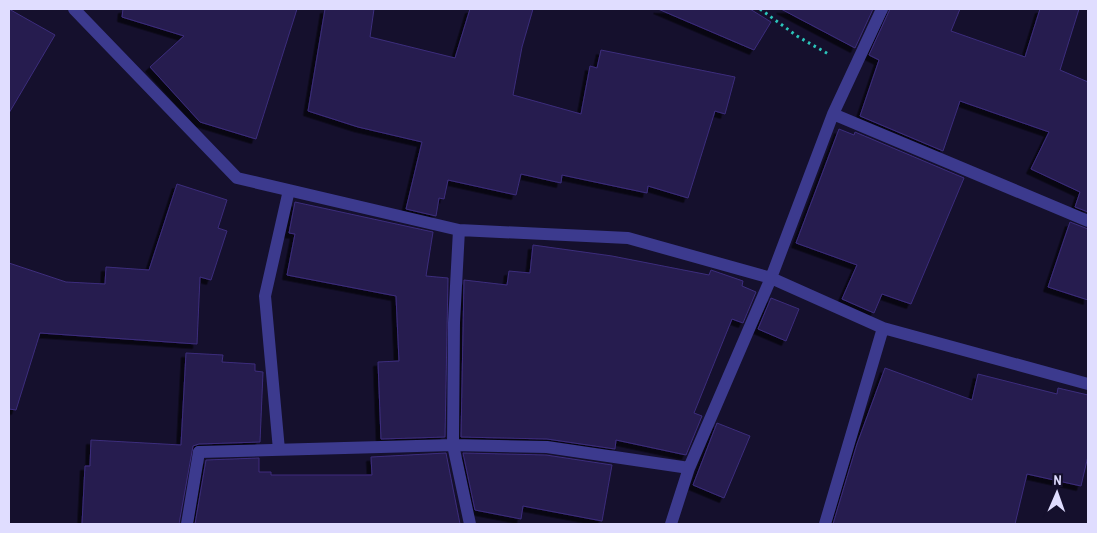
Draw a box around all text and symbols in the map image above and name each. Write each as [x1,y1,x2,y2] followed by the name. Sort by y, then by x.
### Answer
[1032,468,1082,518] north arrow
[1053,471,1062,489] text: N

